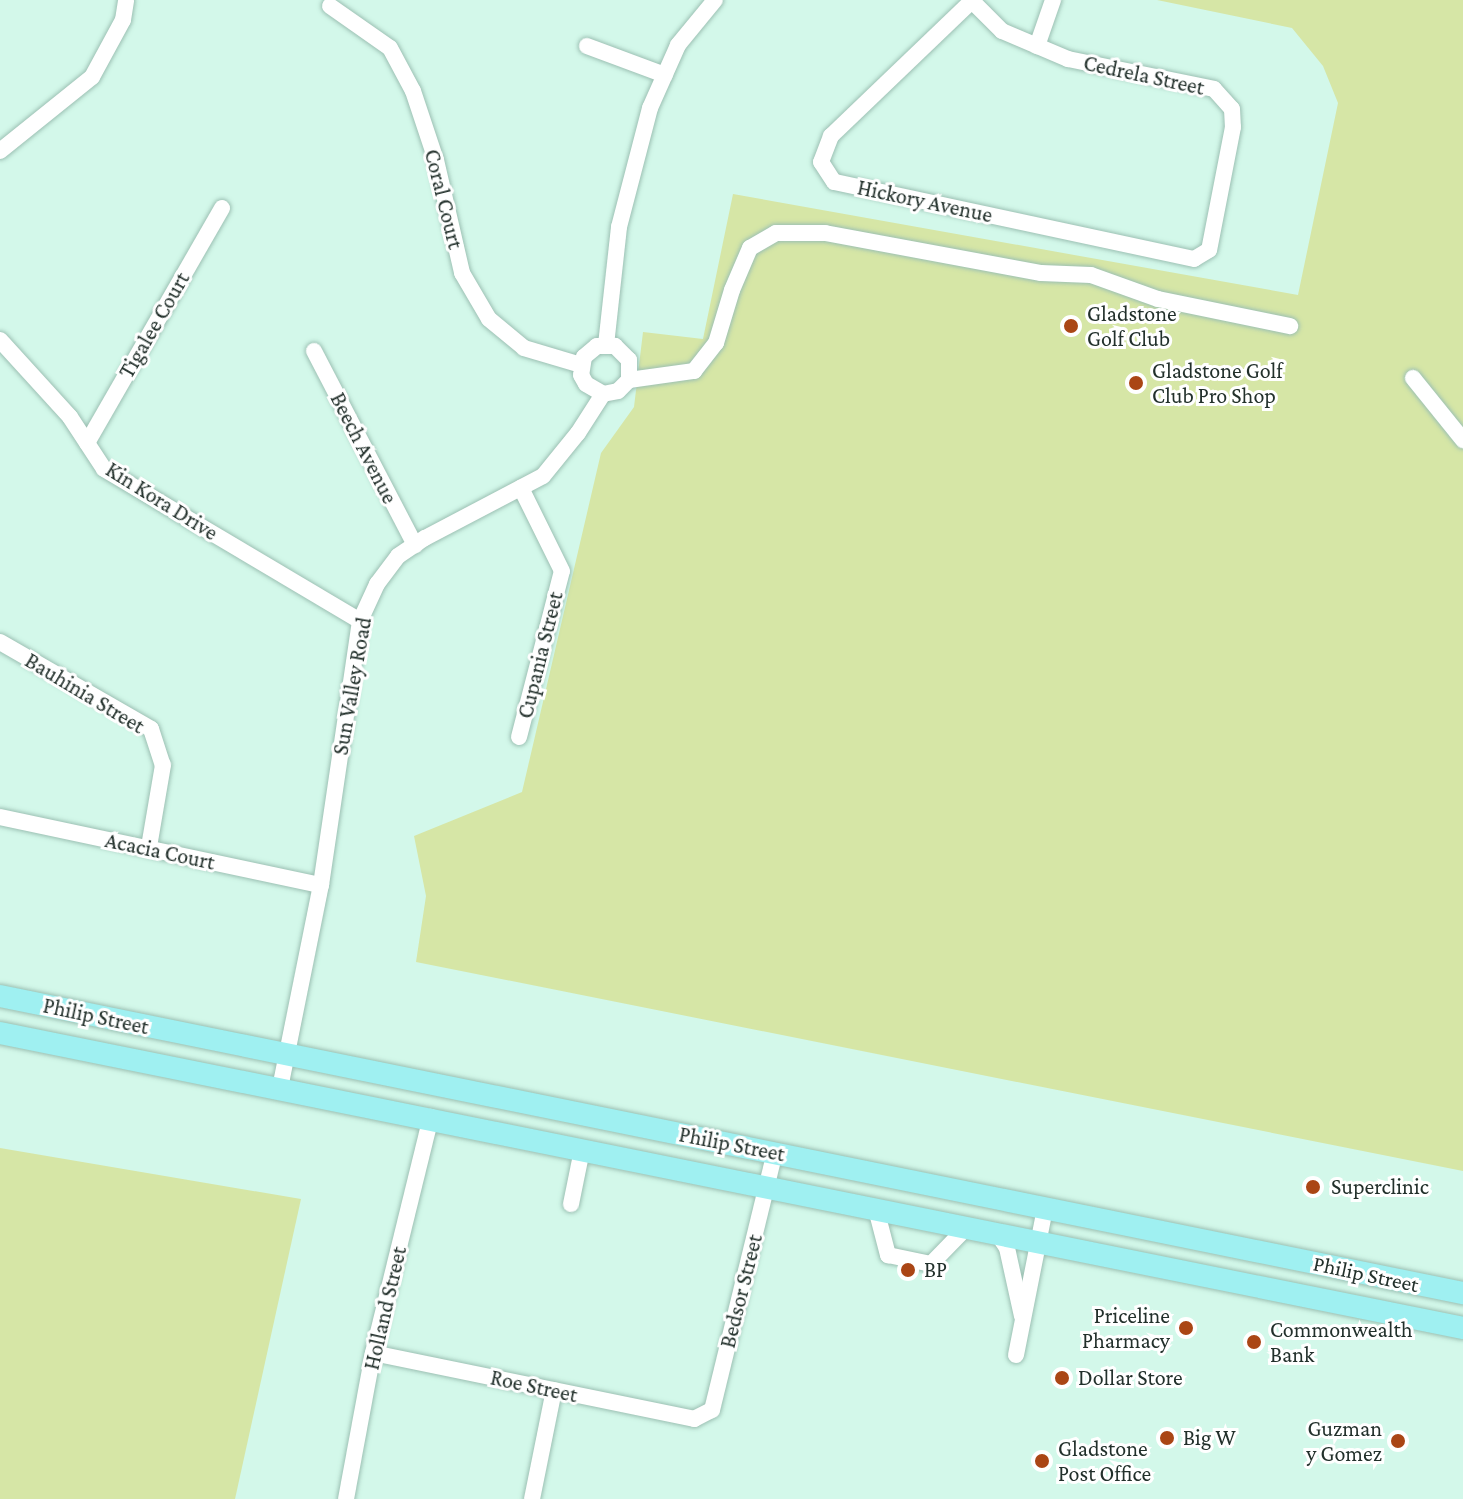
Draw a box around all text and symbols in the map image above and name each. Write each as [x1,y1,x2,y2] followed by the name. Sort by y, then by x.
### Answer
[1081,49,1207,101] street label: Cedrela Street
[419,146,469,252] street label: Coral Court
[855,174,995,228] street label: Hickory Avenue
[113,267,195,383] street label: Tigalee Court
[1087,300,1177,352] place label: Gladstone Golf Club
[1062,317,1080,335] marker: Gladstone Golf Club
[1152,357,1283,408] place label: Gladstone Golf Club Pro Shop
[1127,374,1145,392] marker: Gladstone Golf Club Pro Shop
[325,388,403,508] street label: Beech Avenue
[101,456,223,546] street label: Kin Kora Drive
[512,589,568,721] street label: Cupania Street
[327,615,377,757] street label: Sun Valley Road
[20,647,150,739] street label: Bauhinia Street
[103,826,217,876] street label: Acacia Court
[41,992,151,1040] street label: Philip Street
[677,1121,787,1167] street label: Philip Street
[1331,1174,1429,1200] place label: Superclinic
[1302,1176,1324,1198] marker: Superclinic
[714,1231,768,1351] street label: Bedsor Street
[358,1244,412,1372] street label: Holland Street
[1311,1250,1421,1298] street label: Philip Street
[924,1257,947,1283] place label: BP
[899,1261,917,1279] marker: BP
[1082,1302,1170,1354] place label: Priceline Pharmacy
[1270,1316,1413,1368] place label: Commonwealth Bank
[1177,1319,1195,1337] marker: Priceline Pharmacy
[1245,1333,1263,1351] marker: Commonwealth Bank
[488,1364,580,1408] street label: Roe Street
[1078,1365,1183,1391] place label: Dollar Store
[1053,1369,1071,1387] marker: Dollar Store
[1306,1415,1382,1466] place label: Guzman y Gomez
[1183,1425,1236,1451] place label: Big W
[1158,1429,1176,1447] marker: Big W
[1389,1432,1407,1450] marker: Guzman y Gomez
[1058,1435,1151,1486] place label: Gladstone Post Office
[1033,1452,1051,1470] marker: Gladstone Post Office

